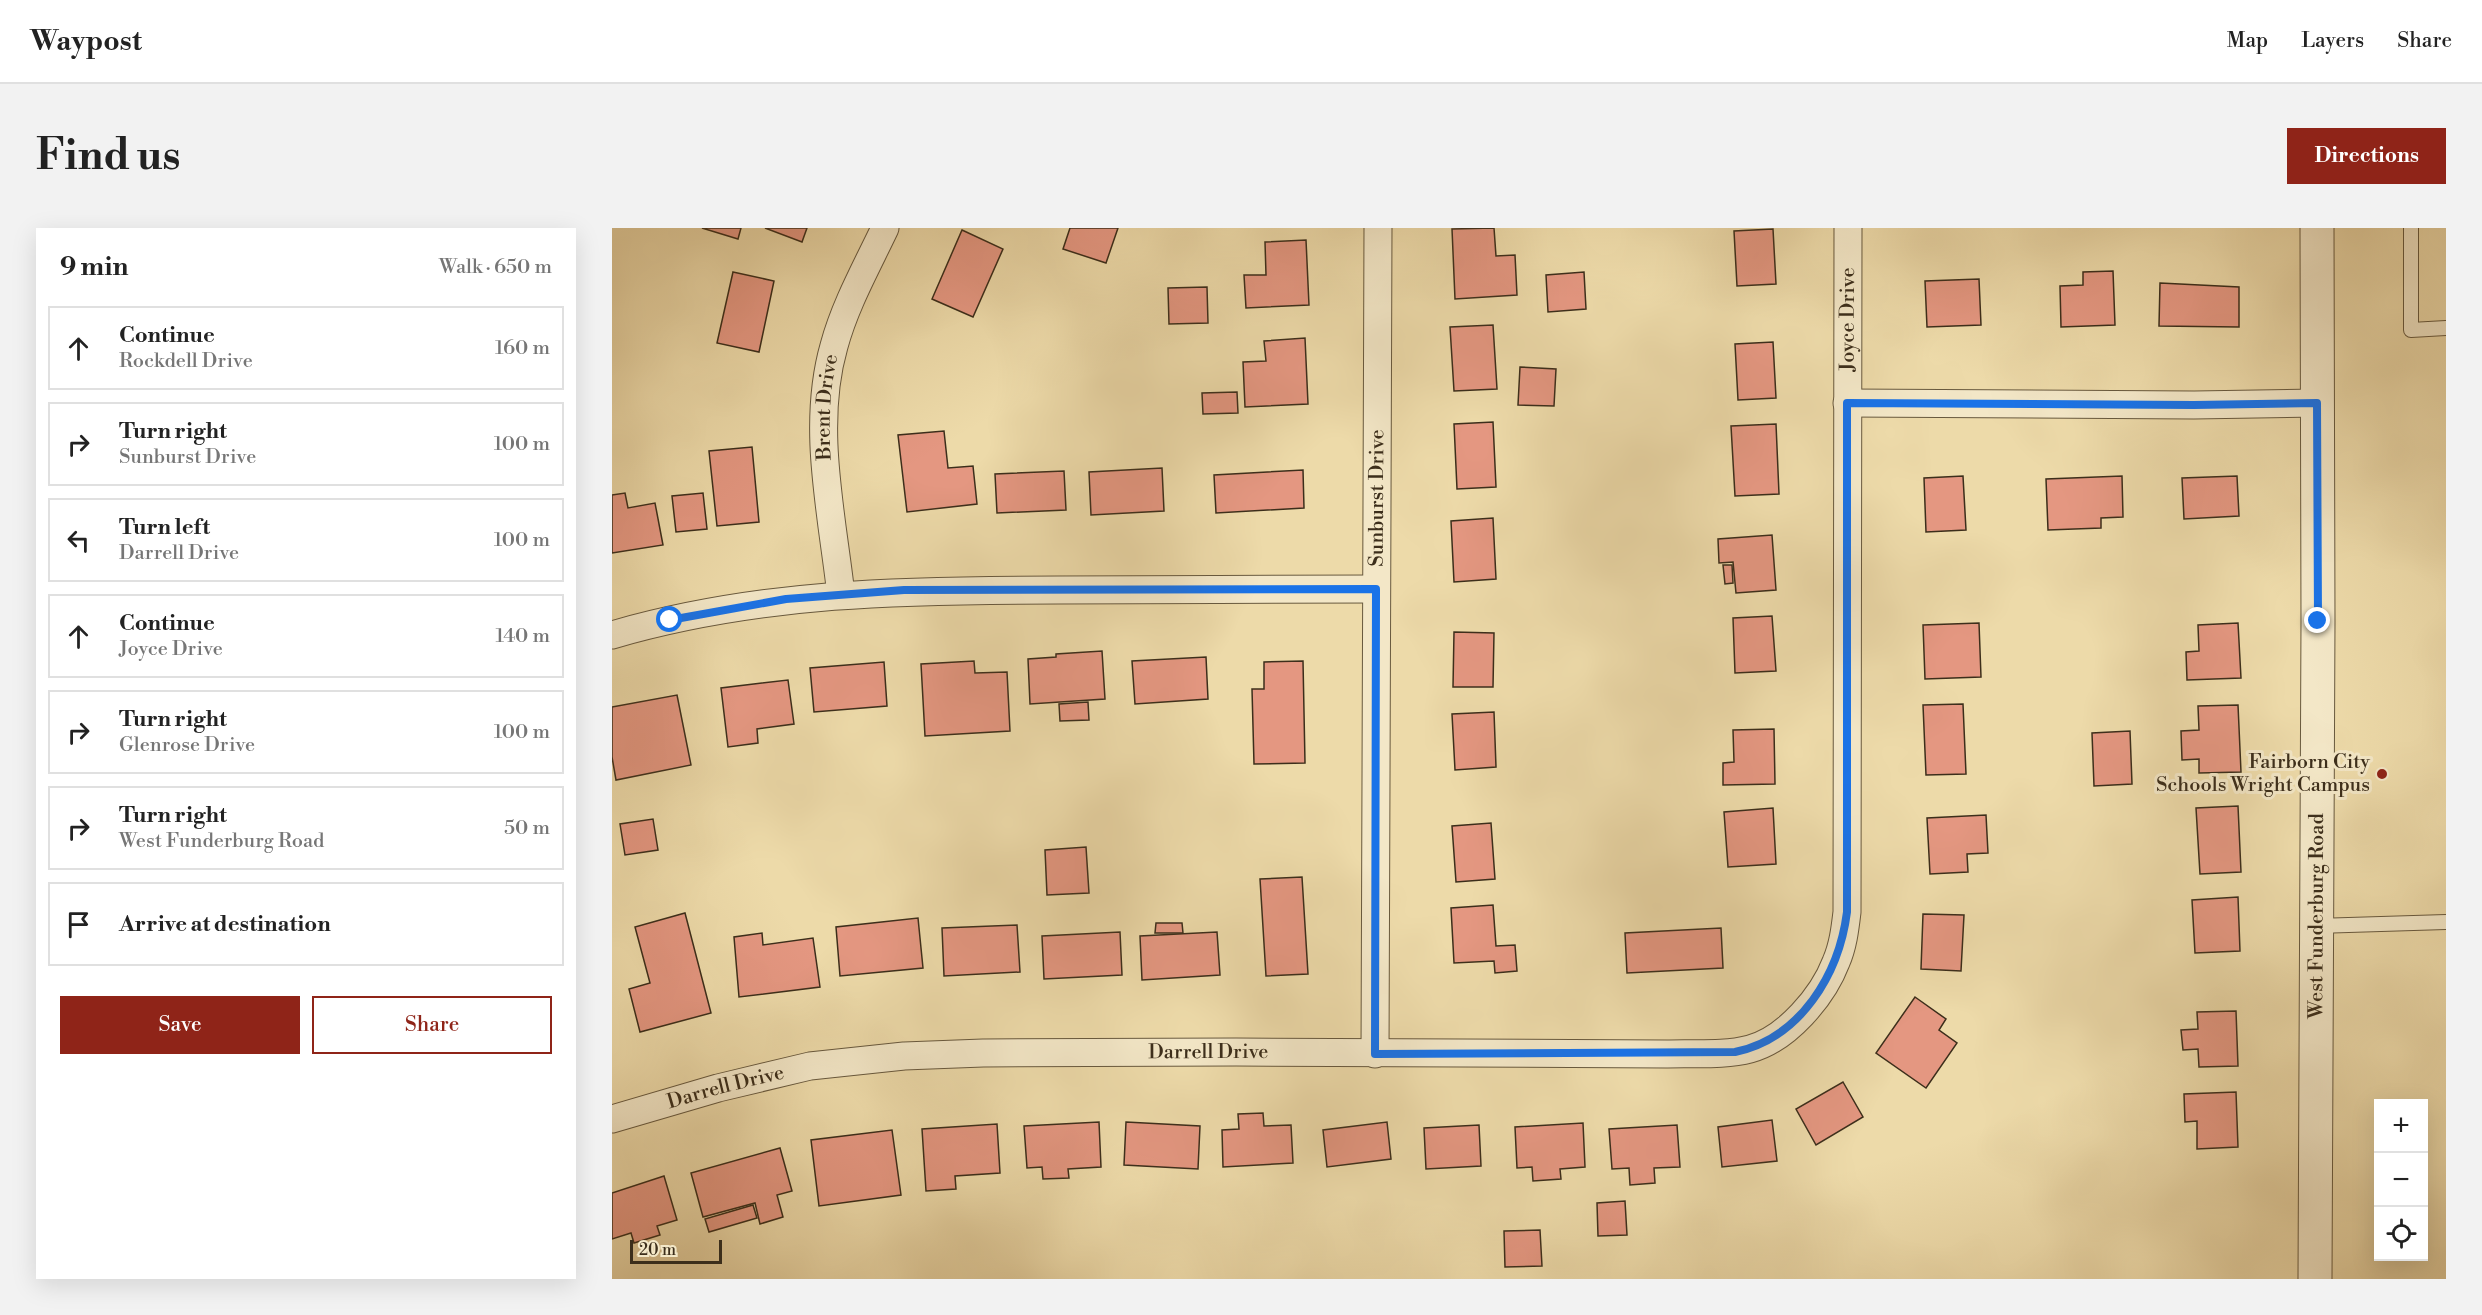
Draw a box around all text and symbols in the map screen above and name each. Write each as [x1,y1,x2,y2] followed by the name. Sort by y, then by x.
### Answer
[30,24,142,59] text: Waypost
[2227,28,2268,54] text: Map
[2301,28,2364,54] text: Layers
[2397,28,2452,54] text: Share
[2287,128,2446,184] button: Directions
[36,130,180,183] text: Find us
[60,251,128,283] text: 9 min
[439,255,552,280] text: Walk · 650 m
[1835,267,1860,372] street label: Joyce Drive
[119,322,215,349] text: Continue
[62,332,95,365] icon: ahead
[495,336,550,361] text: 160 m
[119,349,253,374] text: Rockdell Drive
[811,351,844,462] street label: Brent Drive
[119,418,227,445] text: Turn right
[62,428,95,461] icon: right
[1364,429,1390,567] street label: Sunburst Drive
[494,432,550,457] text: 100 m
[119,445,256,470] text: Sunburst Drive
[119,514,210,541] text: Turn left
[62,524,95,557] icon: left
[494,528,550,553] text: 100 m
[119,541,239,566] text: Darrell Drive
[656,606,682,632] route start
[2304,607,2330,633] route end
[119,610,215,637] text: Continue
[62,620,95,653] icon: ahead
[495,624,550,649] text: 140 m
[119,637,223,662] text: Joyce Drive
[119,706,227,733] text: Turn right
[62,716,95,749] icon: right
[494,720,550,745] text: 100 m
[119,733,255,758] text: Glenrose Drive
[2156,750,2370,798] place label: Fairborn City Schools Wright Campus
[2375,767,2389,781] marker: Fairborn City Schools Wright Campus
[119,802,227,829] text: Turn right
[62,812,95,845] icon: right
[2304,813,2330,1020] street label: West Funderburg Road
[504,816,550,841] text: 50 m
[119,829,324,854] text: West Funderburg Road
[62,908,95,941] icon: arrive
[119,911,331,938] text: Arrive at destination
[60,996,300,1054] button: Save
[312,996,552,1054] button: Share
[1148,1039,1269,1065] street label: Darrell Drive
[664,1060,787,1115] street label: Darrell Drive
[2374,1099,2428,1261] map controls
[2374,1099,2428,1153] button: +
[2374,1153,2428,1207] button: −
[2374,1207,2428,1261] button: locate
[630,1237,722,1264] scale bar
[639,1240,676,1260] text: 20 m

